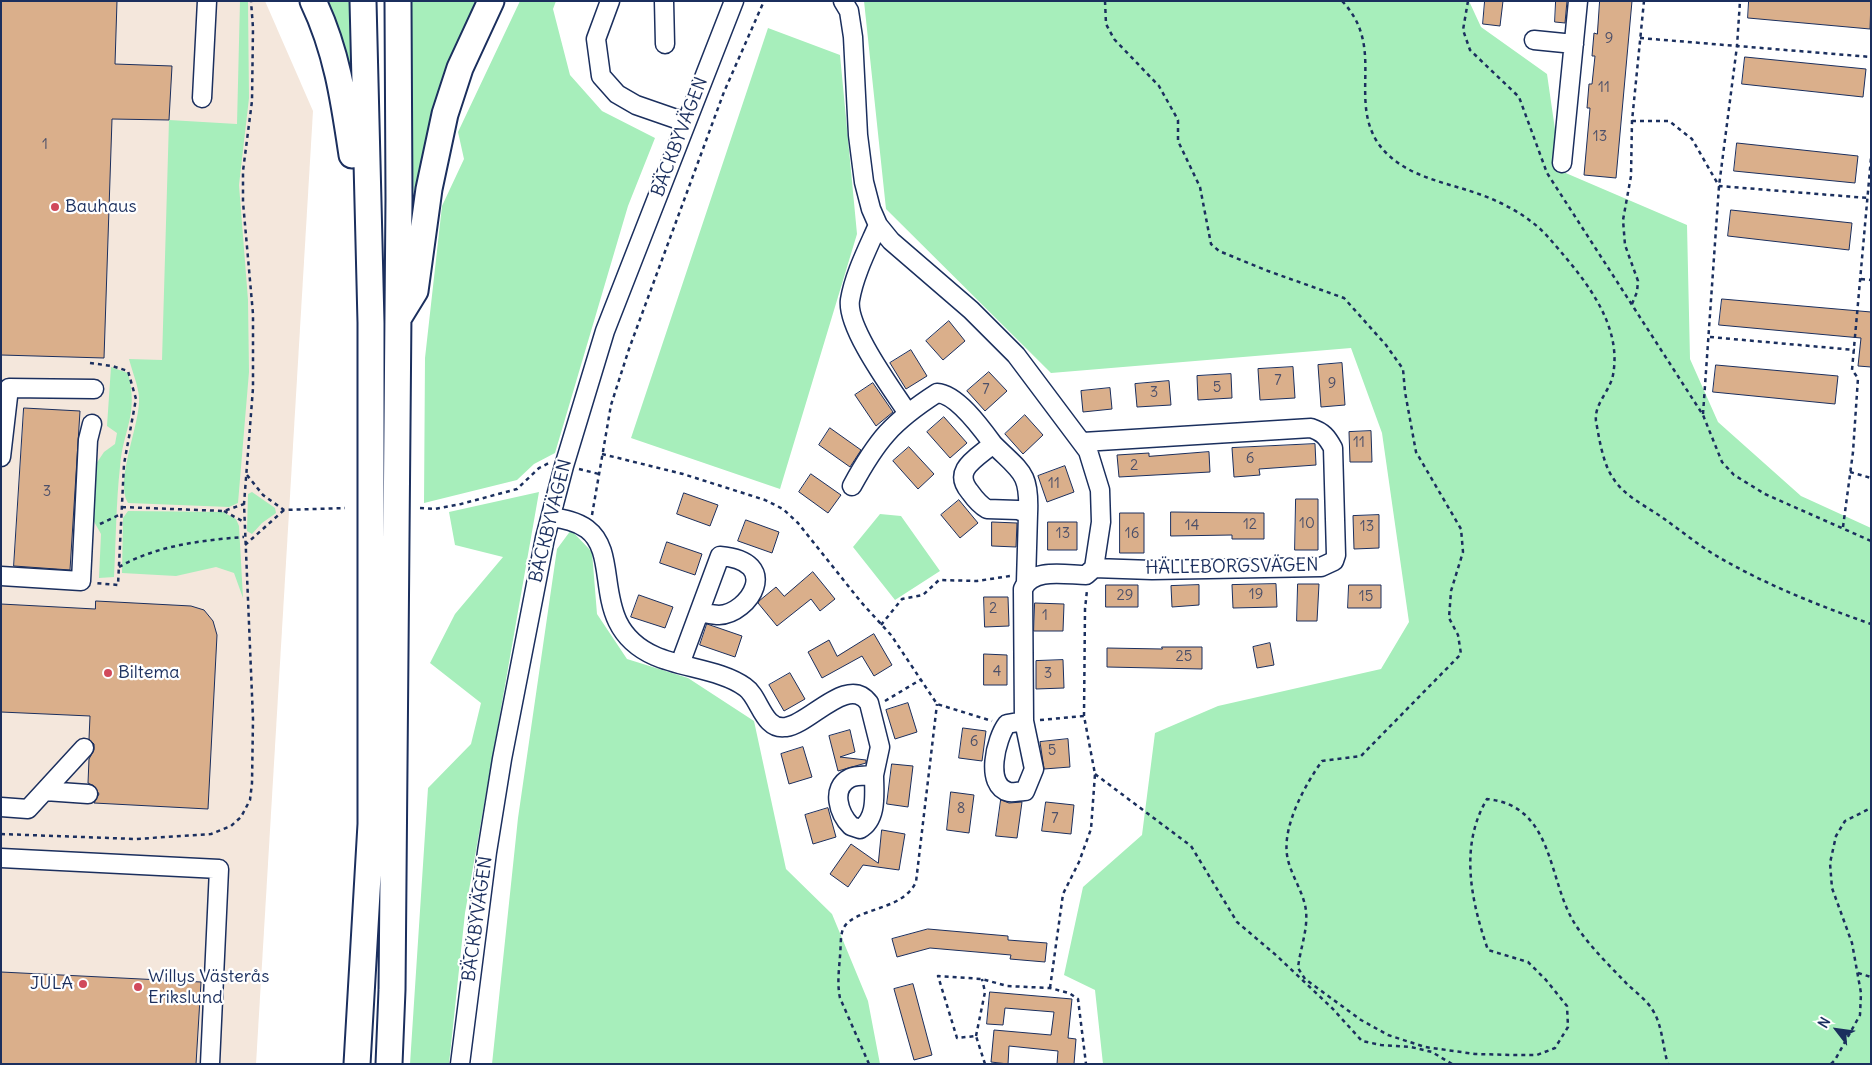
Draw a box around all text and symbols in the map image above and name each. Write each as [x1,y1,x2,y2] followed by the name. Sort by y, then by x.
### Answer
[1605,30,1613,48] house number: 9
[647,74,713,200] street label: BÄCKBYVÄGEN
[1598,79,1610,97] house number: 11
[1593,128,1607,146] house number: 13
[42,136,48,154] house number: 1
[65,196,137,218] place label: Bauhaus
[49,201,61,213] marker: Bauhaus
[1274,372,1282,390] house number: 7
[1328,375,1336,393] house number: 9
[1213,379,1221,397] house number: 5
[982,381,990,399] house number: 7
[1150,384,1158,402] house number: 3
[1353,434,1365,452] house number: 11
[1246,450,1254,468] house number: 6
[525,457,577,585] street label: BÄCKBYVÄGEN
[1130,457,1138,475] house number: 2
[1048,475,1060,493] house number: 11
[43,483,51,501] house number: 3
[1299,515,1315,533] house number: 10
[1243,516,1257,534] house number: 12
[1185,517,1199,535] house number: 14
[1360,518,1374,536] house number: 13
[1056,525,1070,543] house number: 13
[1125,525,1139,543] house number: 16
[1145,555,1319,579] street label: HÄLLEBORGSVÄGEN
[1249,586,1263,604] house number: 19
[1117,587,1133,605] house number: 29
[1359,588,1373,606] house number: 15
[989,600,997,618] house number: 2
[1042,607,1048,625] house number: 1
[1176,648,1192,666] house number: 25
[118,662,179,684] place label: Biltema
[993,663,1001,681] house number: 4
[1044,665,1052,683] house number: 3
[102,667,114,679] marker: Biltema
[970,733,978,751] house number: 6
[1048,742,1056,760] house number: 5
[957,800,965,818] house number: 8
[1051,810,1059,828] house number: 7
[459,855,497,983] street label: BÄCKBYVÄGEN
[148,966,269,1009] place label: Willys Västerås Erikslund
[30,973,73,995] place label: JULA
[77,978,89,990] marker: JULA
[132,981,144,993] marker: Willys Västerås Erikslund
[1812,1005,1862,1055] north arrow
[1814,1014,1834,1031] text: N

